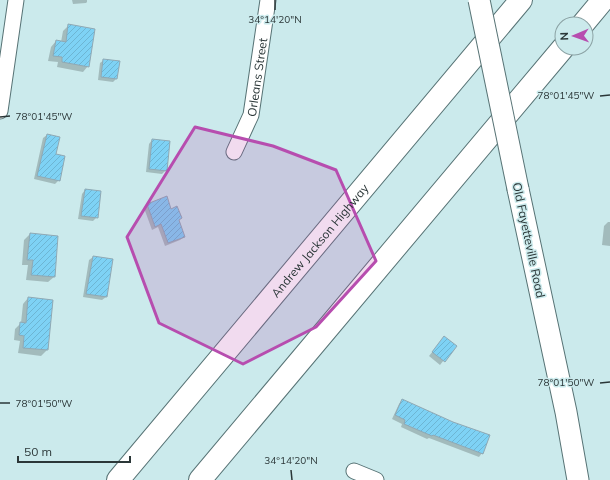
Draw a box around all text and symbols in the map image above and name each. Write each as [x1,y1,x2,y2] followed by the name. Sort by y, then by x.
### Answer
[248,13,302,26] text: 34°14'20"N
[554,16,594,56] north arrow
[557,32,571,41] text: N
[243,37,270,118] street label: Orleans Street
[538,89,594,102] text: 78°01'45"W
[16,110,72,123] text: 78°01'45"W
[267,180,372,300] street label: Andrew Jackson Highway
[509,181,549,299] street label: Old Fayetteville Road
[538,376,594,389] text: 78°01'50"W
[16,397,72,410] text: 78°01'50"W
[18,438,130,464] scale bar
[24,444,52,459] text: 50 m
[264,454,318,467] text: 34°14'20"N

